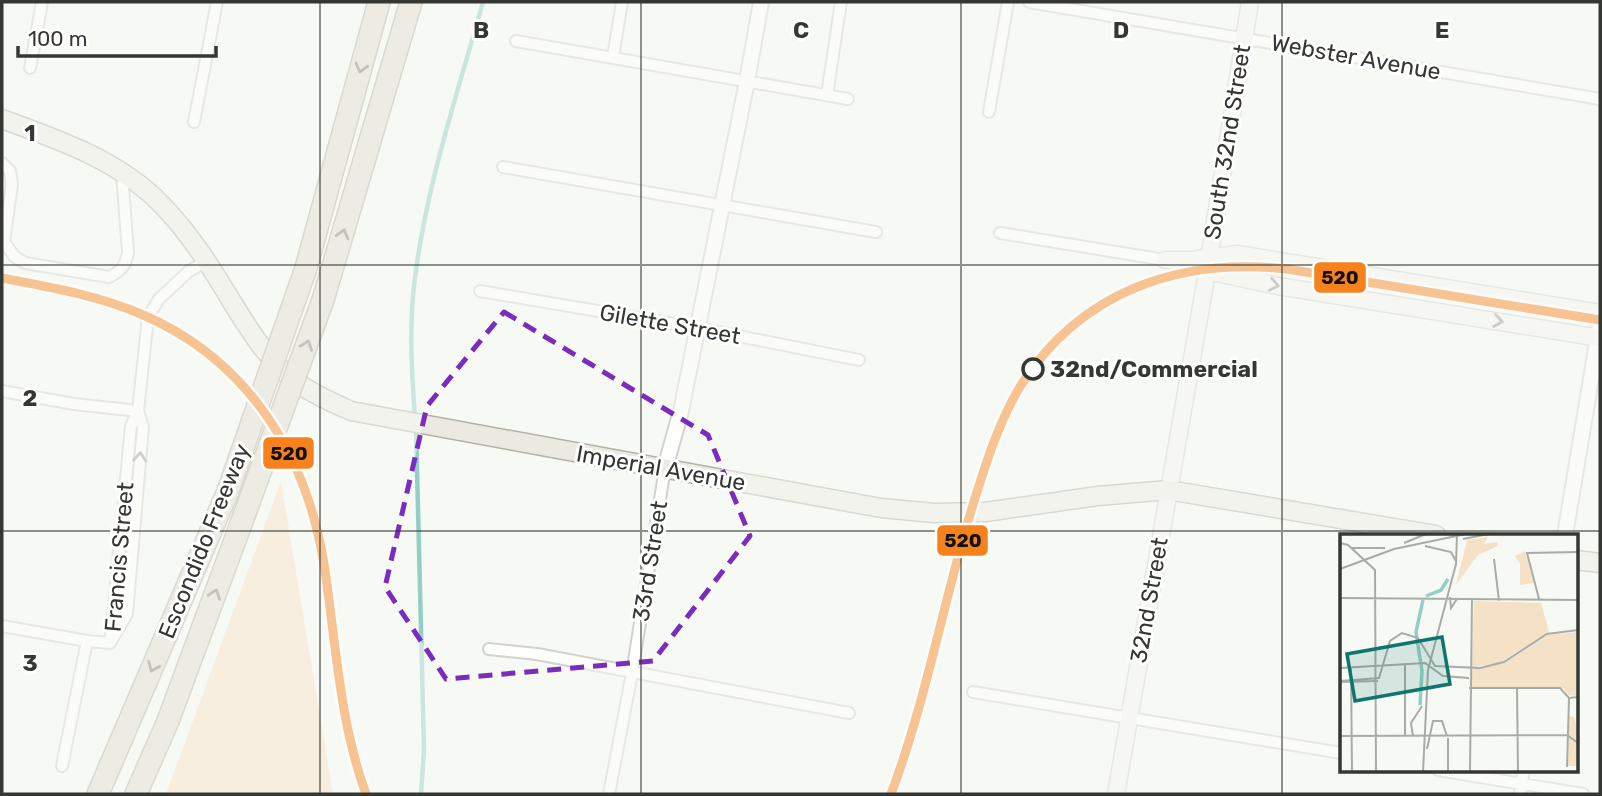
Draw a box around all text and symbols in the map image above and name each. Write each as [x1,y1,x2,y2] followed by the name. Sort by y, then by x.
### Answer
[18,14,215,58] scale bar
[473,16,489,44] text: B
[793,16,809,44] text: C
[1113,16,1129,44] text: D
[1435,16,1449,44] text: E
[28,26,87,51] text: 100 m
[1269,28,1443,86] street label: Webster Avenue
[1198,42,1256,242] street label: South 32nd Street
[355,61,369,73] one-way arrow
[24,119,36,147] text: 1
[334,228,349,240] one-way arrow
[1313,261,1367,294] line badge: 520
[1321,266,1359,289] text: 520
[1268,276,1280,291] one-way arrow
[597,298,743,350] street label: Gilette Street
[1492,313,1504,328] one-way arrow
[298,340,312,352] one-way arrow
[1050,355,1258,383] place label: 32nd/Commercial
[1022,358,1044,380] marker: 32nd/Commercial
[23,384,37,412] text: 2
[262,436,315,470] line badge: 520
[152,439,256,642] street label: Escondido Freeway
[574,439,748,497] street label: Imperial Avenue
[270,442,308,465] text: 520
[132,452,147,463] one-way arrow
[98,481,140,633] street label: Francis Street
[627,499,673,623] street label: 33rd Street
[936,524,989,557] line badge: 520
[944,529,982,552] text: 520
[1340,534,1578,772] inset map
[1124,535,1174,665] street label: 32nd Street
[207,589,221,601] one-way arrow
[22,649,38,677] text: 3
[147,660,161,672] one-way arrow

